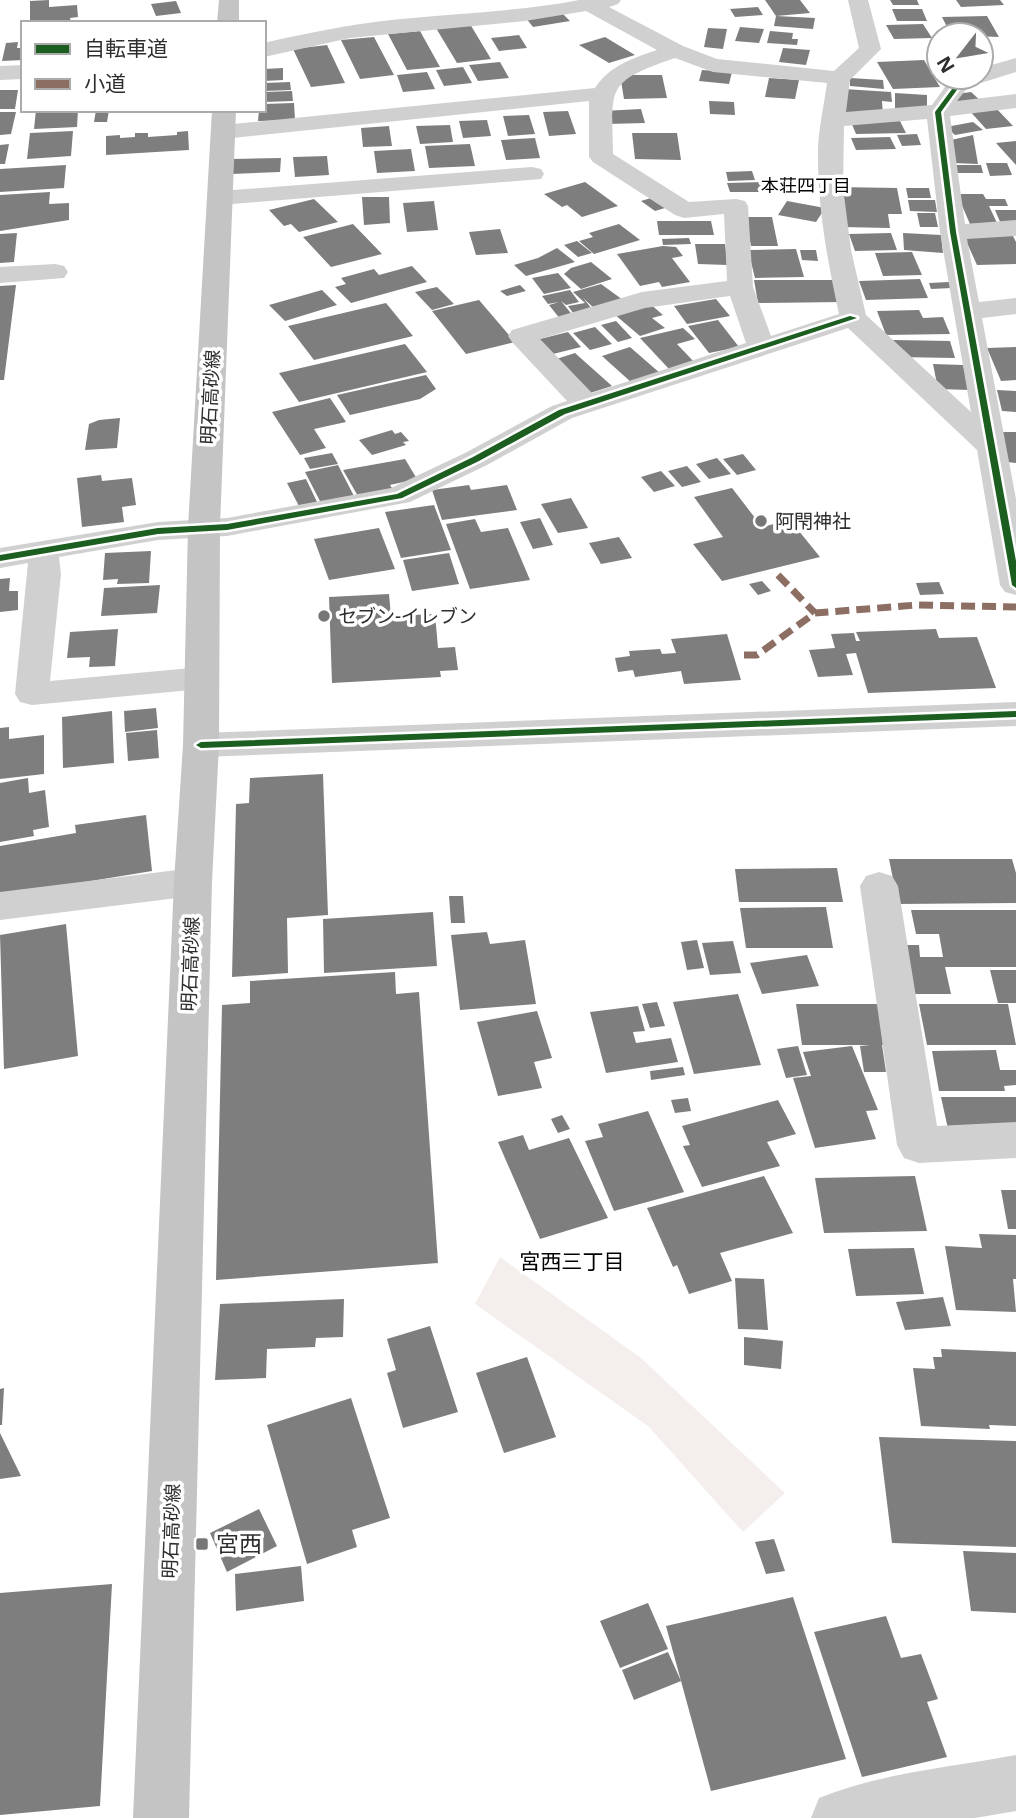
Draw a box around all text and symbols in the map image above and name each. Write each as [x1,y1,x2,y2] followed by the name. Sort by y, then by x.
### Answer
[21,21,266,112] legend
[925,21,995,91] north arrow
[84,34,168,62] text: 自転車道
[930,51,961,78] text: N
[84,69,126,97] text: 小道
[761,173,851,197] district label: 本荘四丁目
[195,349,225,445] street label: 明石高砂線
[775,508,851,534] place label: 阿閇神社
[753,513,769,529] marker: 阿閇神社
[338,603,477,629] place label: セブン-イレブン
[316,608,332,624] marker: セブン-イレブン
[175,916,205,1012] street label: 明石高砂線
[520,1247,625,1275] district label: 宮西三丁目
[156,1483,186,1579] street label: 明石高砂線
[216,1527,262,1559] place label: 宮西
[194,1536,210,1552] marker: 宮西

